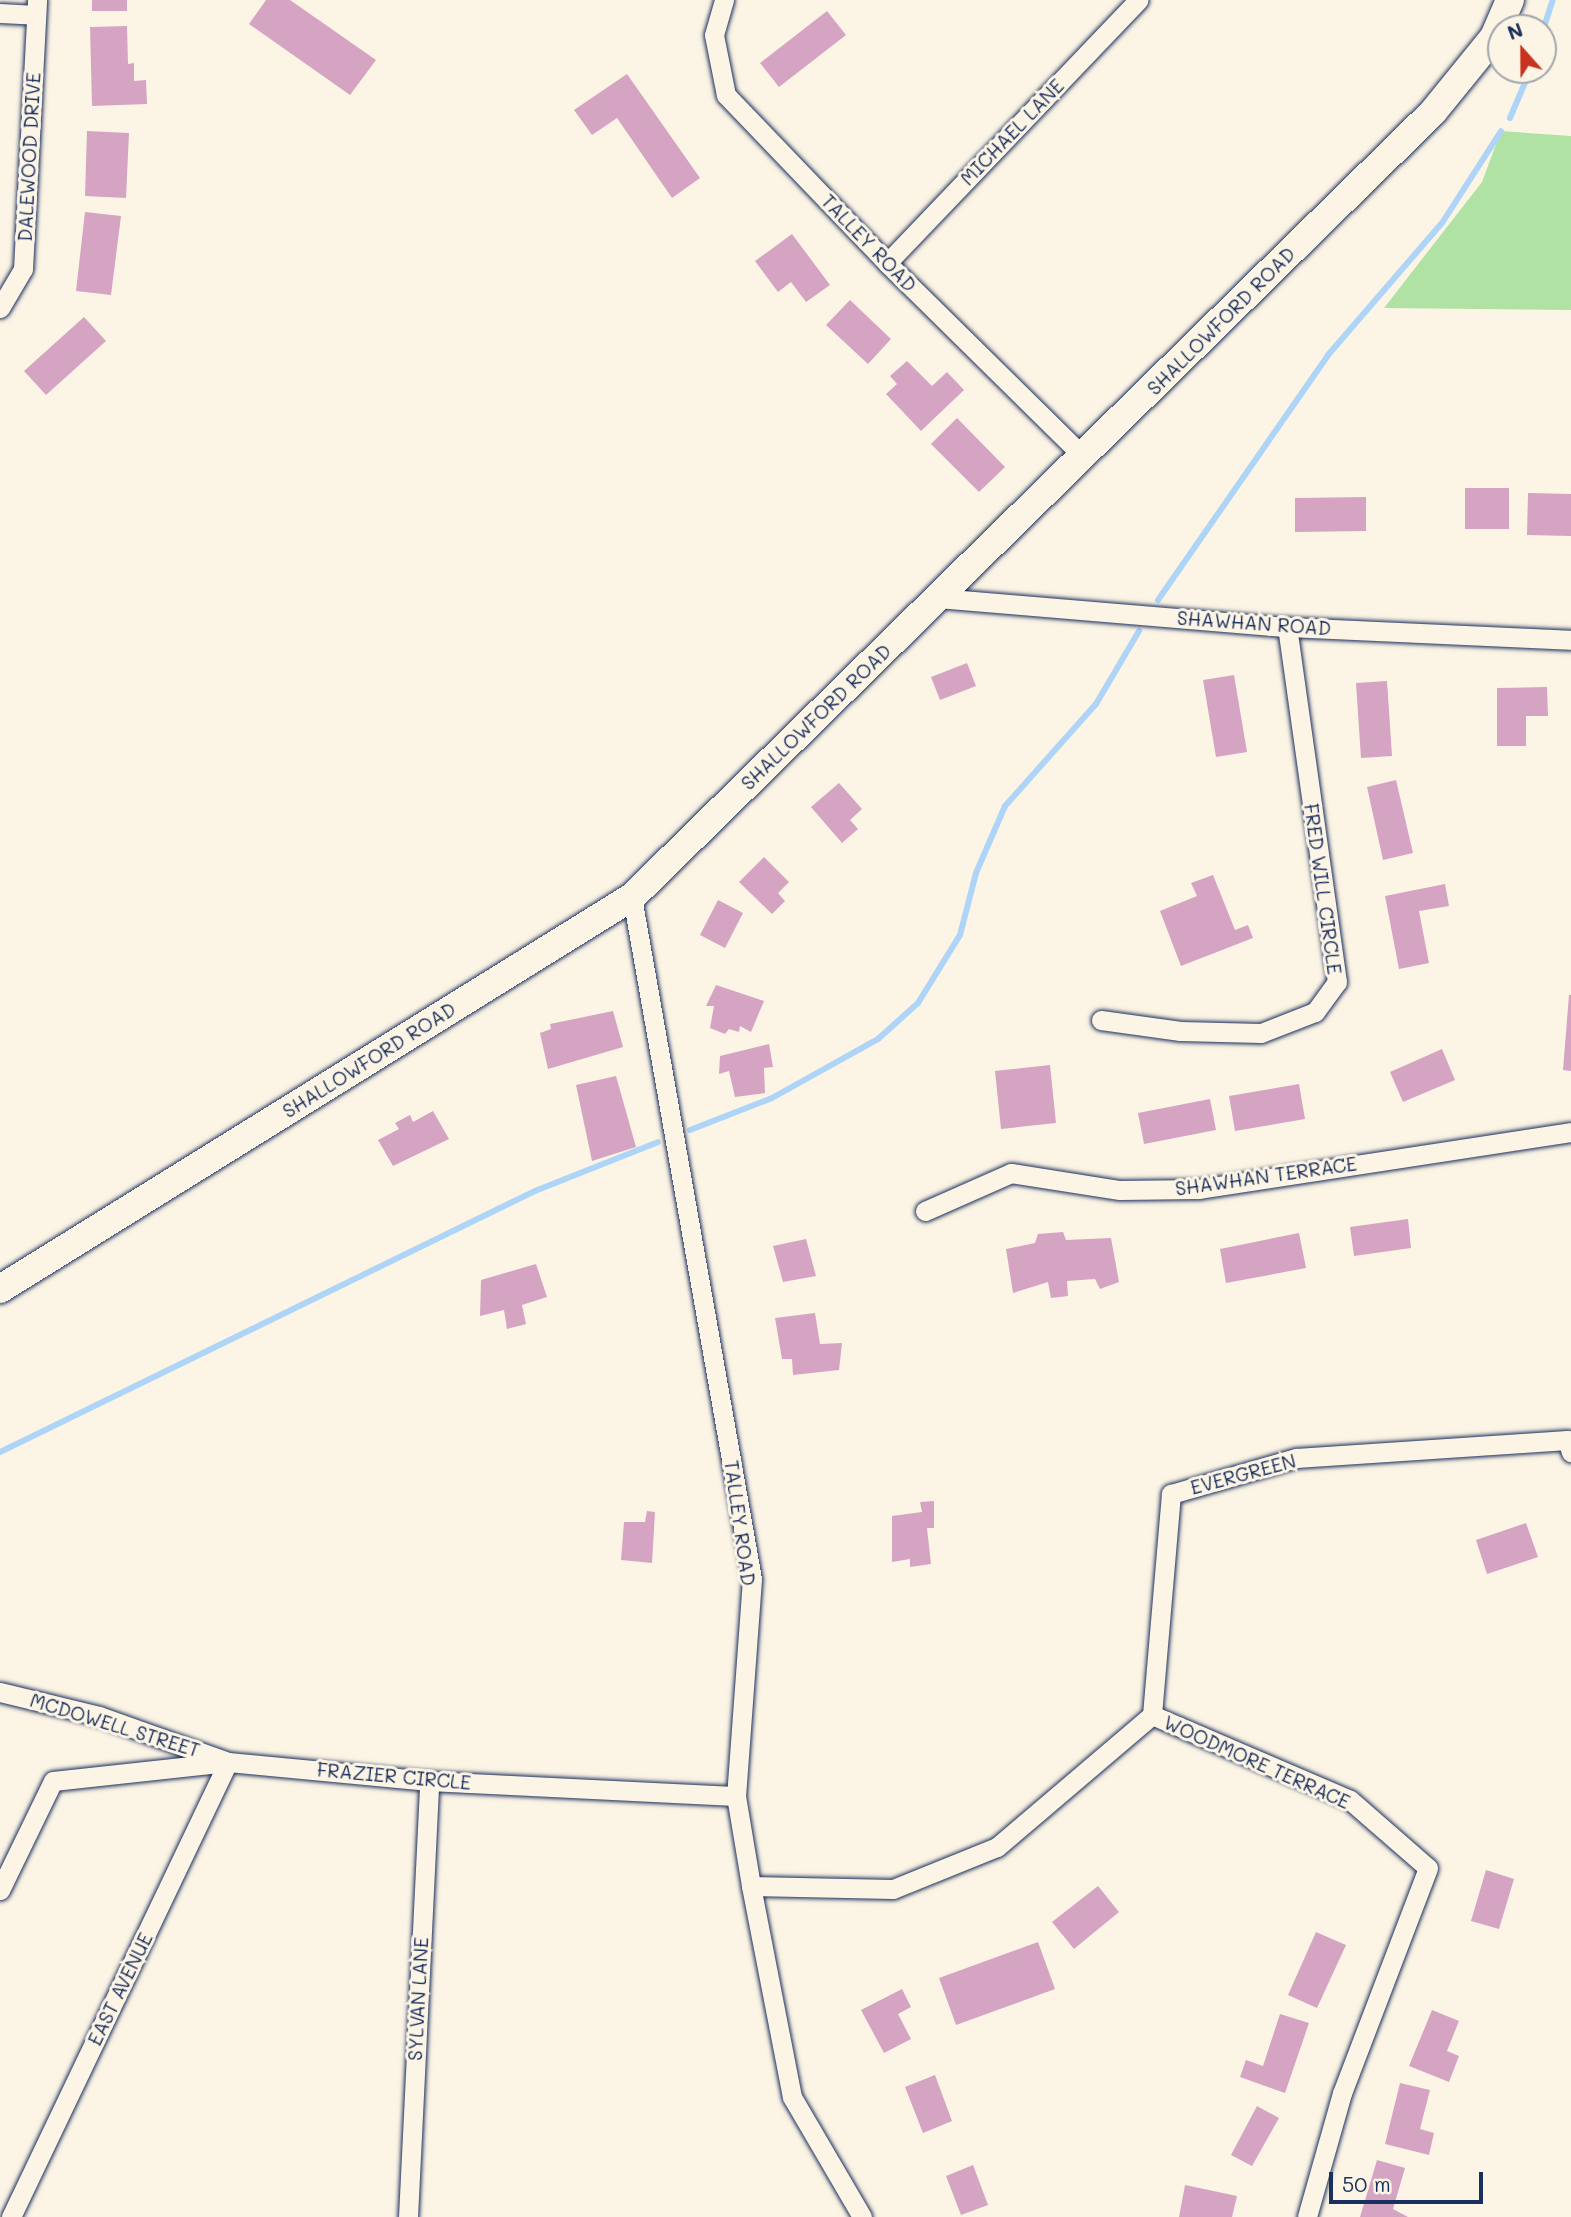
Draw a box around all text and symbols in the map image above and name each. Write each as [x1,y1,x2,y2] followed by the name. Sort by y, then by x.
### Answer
[1487,14,1557,84] north arrow
[1504,17,1526,45] text: N
[13,72,45,242] street label: DALEWOOD DRIVE
[956,74,1068,190] street label: MICHAEL LANE
[817,190,921,296] street label: TALLEY ROAD
[1142,242,1300,400] street label: SHALLOWFORD ROAD
[1176,606,1332,640] street label: SHAWHAN ROAD
[736,640,896,794] street label: SHALLOWFORD ROAD
[1300,802,1346,976] street label: FRED WILL CIRCLE
[278,997,460,1123] street label: SHALLOWFORD ROAD
[1174,1152,1358,1200] street label: SHAWHAN TERRACE
[1188,1449,1298,1499] street label: EVERGREEN
[720,1459,760,1587] street label: TALLEY ROAD
[27,1688,203,1762] street label: MCDOWELL STREET
[1160,1711,1354,1813] street label: WOODMORE TERRACE
[316,1758,472,1794] street label: FRAZIER CIRCLE
[83,1929,157,2049] street label: EAST AVENUE
[403,1937,433,2061] street label: SYLVAN LANE
[1333,2158,1487,2202] scale bar
[1342,2170,1391,2197] text: 50 m

